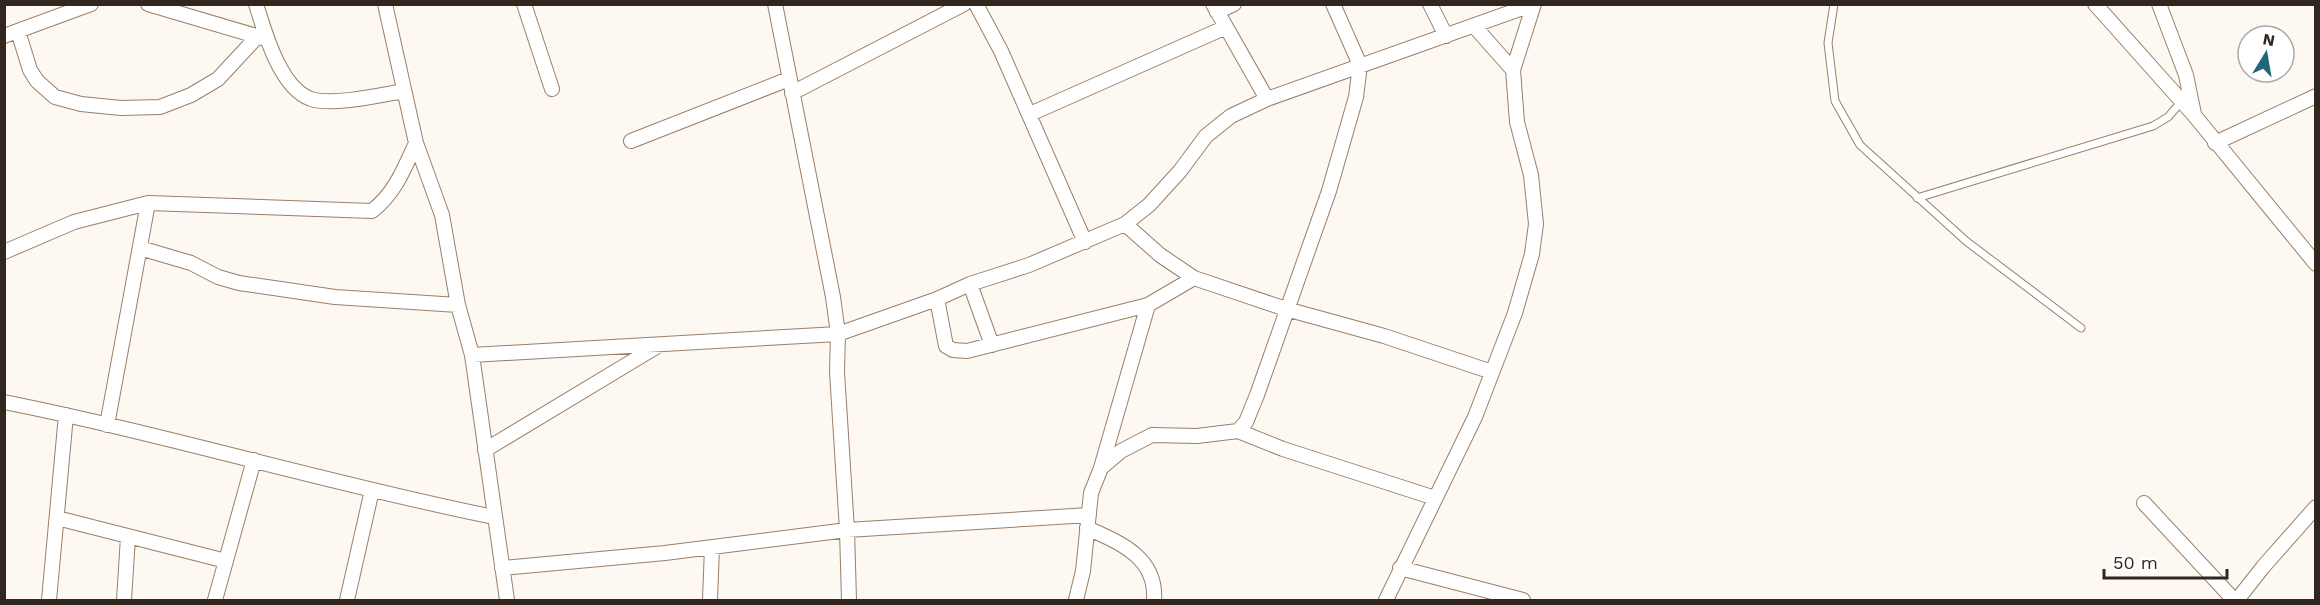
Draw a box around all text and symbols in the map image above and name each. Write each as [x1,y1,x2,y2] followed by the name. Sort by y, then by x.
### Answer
[2236,24,2296,84] north arrow
[2261,29,2276,50] text: N
[2104,542,2227,580] scale bar
[2113,552,2158,573] text: 50 m

